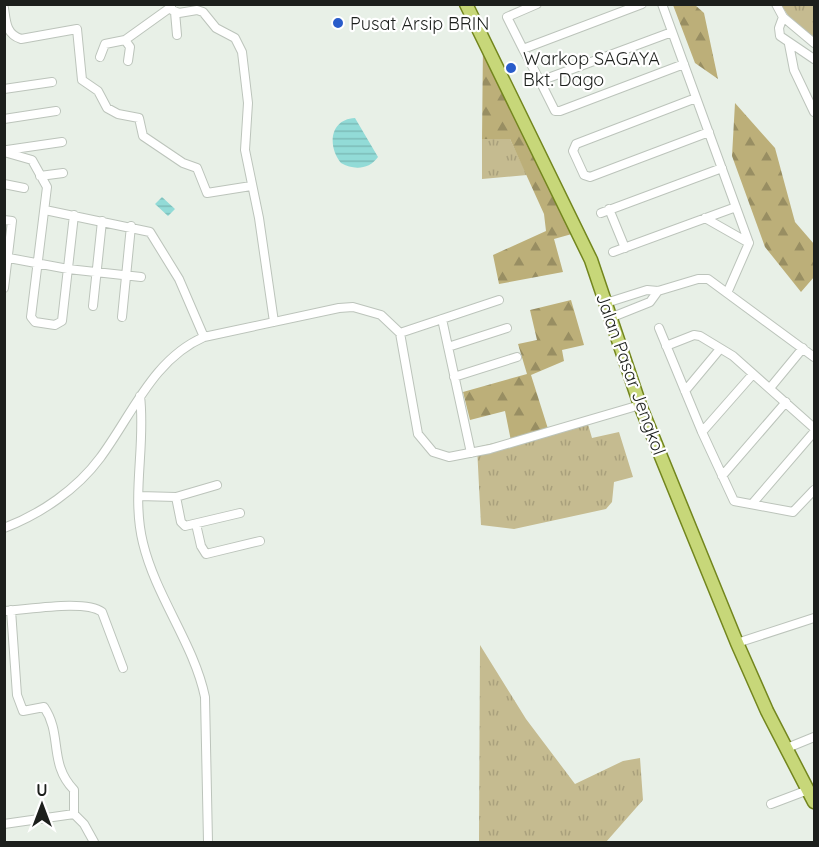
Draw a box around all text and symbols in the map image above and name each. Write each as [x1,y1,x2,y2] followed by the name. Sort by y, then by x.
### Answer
[350,12,489,35] place label: Pusat Arsip BRIN
[331,16,345,30] marker: Pusat Arsip BRIN
[523,47,660,91] place label: Warkop SAGAYA Bkt. Dago
[504,61,518,75] marker: Warkop SAGAYA Bkt. Dago
[591,290,671,458] street label: Jalan Pasar Jengkol
[12,775,72,835] north arrow
[36,780,48,800] text: U

